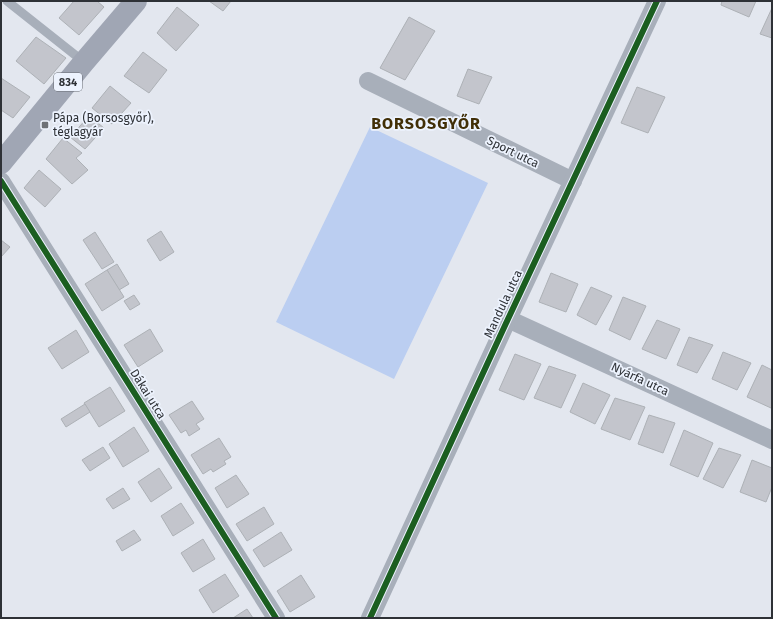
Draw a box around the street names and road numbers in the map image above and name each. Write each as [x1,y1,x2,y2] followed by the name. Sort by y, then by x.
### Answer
[54,73,82,91] road number: 834
[485,133,541,171] street label: Sport utca
[481,268,525,340] street label: Mandula utca
[609,360,671,398] street label: Nyárfa utca
[127,366,169,422] street label: Dákai utca

